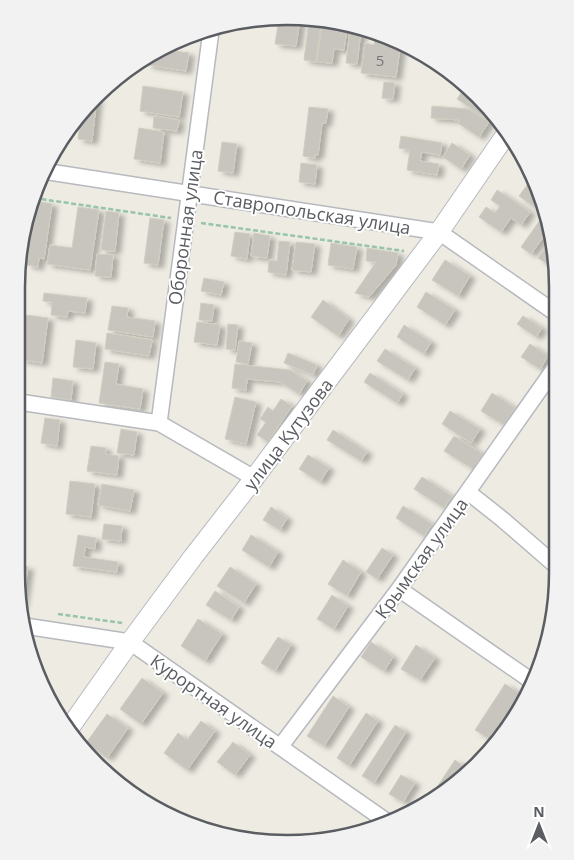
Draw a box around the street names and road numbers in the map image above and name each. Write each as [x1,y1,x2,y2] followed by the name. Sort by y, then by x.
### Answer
[162,148,208,306] street label: Оборонная улица
[212,185,412,239] street label: Ставропольская улица
[238,373,338,495] street label: улица Кутузова
[369,493,473,623] street label: Крымская улица
[146,648,282,754] street label: Курортная улица

